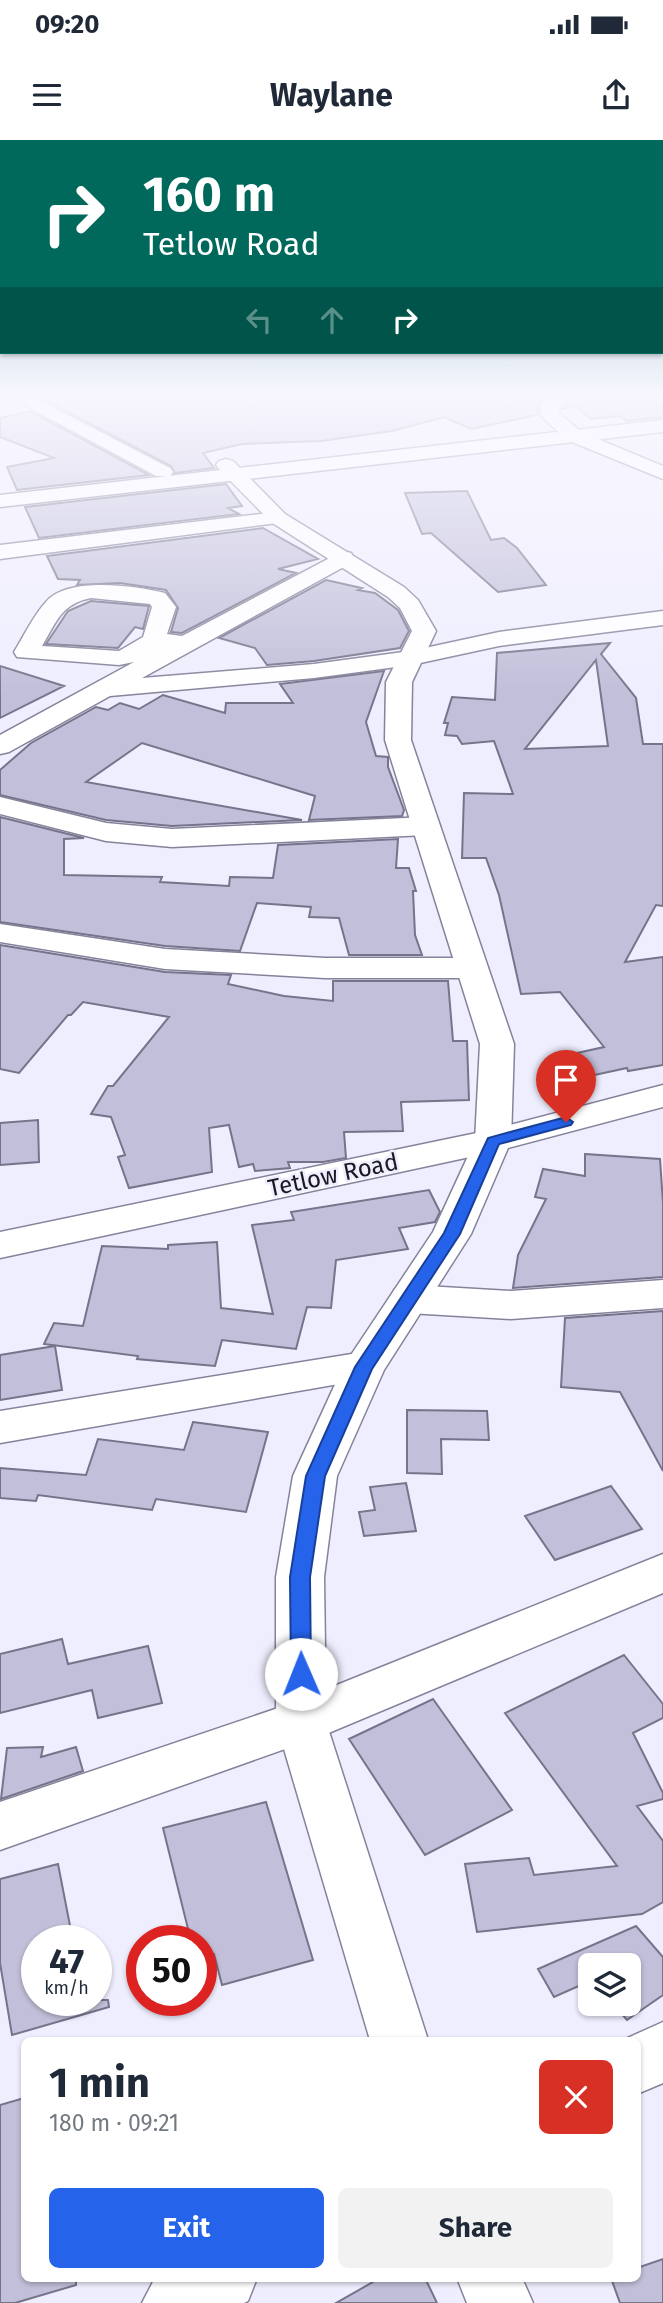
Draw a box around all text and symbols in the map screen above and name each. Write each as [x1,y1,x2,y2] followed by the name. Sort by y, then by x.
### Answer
[35,9,99,40] text: 09:20
[28,76,66,114] icon: menu
[270,76,393,114] text: Waylane
[597,76,635,114] icon: share
[143,165,275,224] text: 160 m
[28,168,119,259] icon: right
[143,225,320,263] text: Tetlow Road
[240,301,278,339] icon: left
[313,301,351,339] icon: ahead
[386,301,424,339] icon: right
[536,1050,596,1122] pin
[547,1061,585,1099] icon: arrive
[265,1148,401,1202] street label: Tetlow Road
[264,1637,338,1711] position arrow
[126,1925,217,2016] speed limit sign: 50
[49,1940,84,1982] text: 47
[578,1953,641,2016] map controls
[578,1953,641,2016] button: layers
[44,1977,89,1999] text: km/h
[49,2058,150,2108] text: 1 min
[539,2060,613,2134] button: close
[49,2109,179,2137] text: 180 m · 09:21
[49,2188,324,2268] button: Exit
[338,2188,613,2268] button: Share

